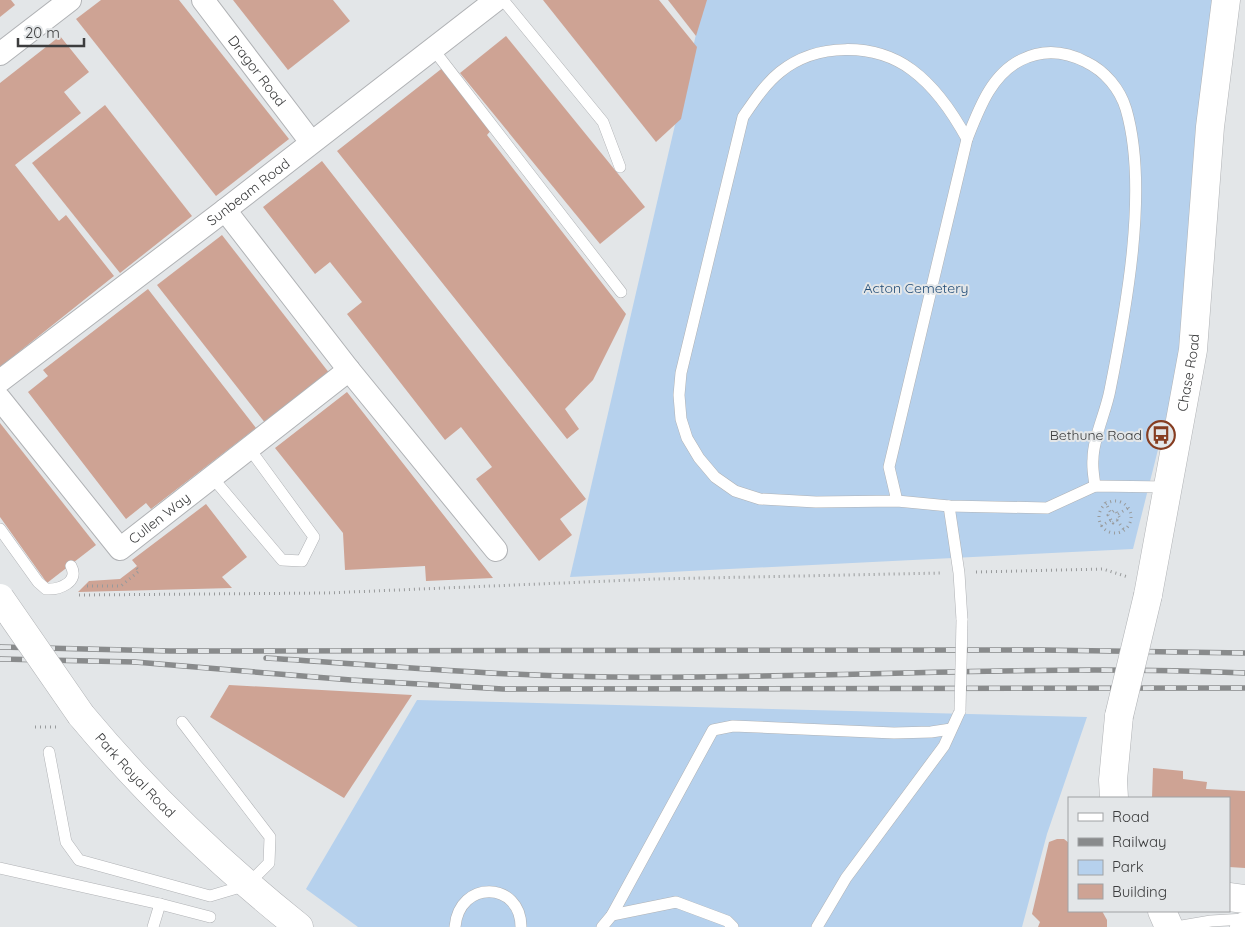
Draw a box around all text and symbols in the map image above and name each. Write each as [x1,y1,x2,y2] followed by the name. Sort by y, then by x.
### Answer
[18,15,84,47] scale bar
[25,23,60,42] text: 20 m
[224,32,290,110] street label: Dragor Road
[203,154,293,230] street label: Sunbeam Road
[863,279,969,297] park label: Acton Cemetery
[1173,333,1203,413] street label: Chase Road
[1146,420,1176,450] bus stop icon: Bethune Road
[1050,426,1142,444] place label: Bethune Road
[125,489,194,548] street label: Cullen Way
[91,729,179,821] street label: Park Royal Road
[1068,797,1230,912] legend
[1112,807,1149,826] text: Road
[1112,832,1167,851] text: Railway
[1112,857,1144,876] text: Park
[1112,882,1167,901] text: Building

